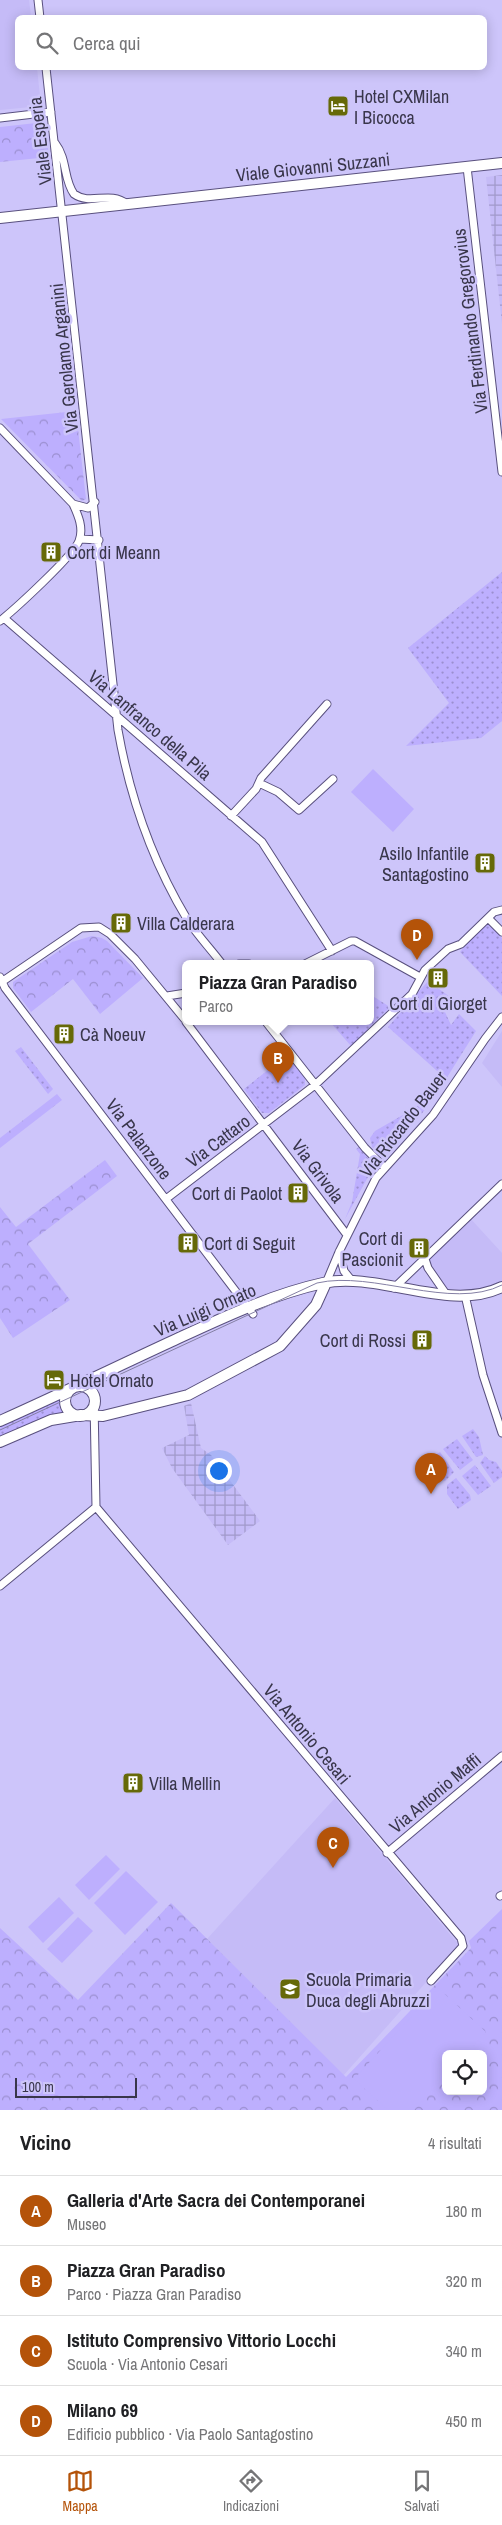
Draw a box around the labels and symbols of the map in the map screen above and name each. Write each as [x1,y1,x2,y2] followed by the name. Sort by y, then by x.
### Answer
[354,84,449,130] place label: Hotel CXMilan I Bicocca
[326,94,350,118] hotel icon: Hotel CXMilan I Bicocca
[22,96,58,186] street label: Viale Esperia
[235,146,391,188] street label: Viale Giovanni Suzzani
[446,227,494,415] street label: Via Ferdinando Gregorovius
[44,282,84,434] street label: Via Gerolamo Arganini
[39,540,63,564] building icon: Cort di Meann
[67,540,161,565] place label: Cort di Meann
[83,664,217,786] street label: Via Lanfranco della Pila
[379,841,469,887] place label: Asilo Infantile Santagostino
[473,851,497,875] building icon: Asilo Infantile Santagostino
[109,911,133,935] building icon: Villa Calderara
[137,911,234,936] place label: Villa Calderara
[401,919,433,960] pin: D
[426,966,450,990] building icon: Cort di Giorget
[389,991,487,1016] place label: Cort di Giorget
[52,1022,76,1046] building icon: Cà Noeuv
[80,1022,146,1047] place label: Cà Noeuv
[262,1042,294,1083] pin: B
[354,1066,452,1182] street label: Via Riccardo Bauer
[100,1093,178,1185] street label: Via Palanzone
[181,1109,255,1173] street label: Via Cattaro
[286,1134,350,1208] street label: Via Grivola
[192,1181,282,1206] place label: Cort di Paolot
[286,1181,310,1205] building icon: Cort di Paolot
[341,1226,403,1272] place label: Cort di Pascionit
[176,1231,200,1255] building icon: Cort di Seguit
[204,1231,295,1256] place label: Cort di Seguit
[407,1236,431,1260] building icon: Cort di Pascionit
[150,1277,260,1343] street label: Via Luigi Ornato
[320,1328,406,1353] place label: Cort di Rossi
[410,1328,434,1352] building icon: Cort di Rossi
[42,1368,66,1392] hotel icon: Hotel Ornato
[70,1368,154,1393] place label: Hotel Ornato
[415,1453,447,1494] pin: A
[206,1458,232,1484] your location
[258,1679,356,1789] street label: Via Antonio Cesari
[384,1747,486,1839] street label: Via Antonio Maffi
[121,1771,145,1795] building icon: Villa Mellin
[149,1771,221,1796] place label: Villa Mellin
[317,1827,349,1868] pin: C
[306,1967,430,2013] place label: Scuola Primaria Duca degli Abruzzi
[278,1977,302,2001] school or university icon: Scuola Primaria Duca degli Abruzzi
[15,2075,138,2098] scale bar

